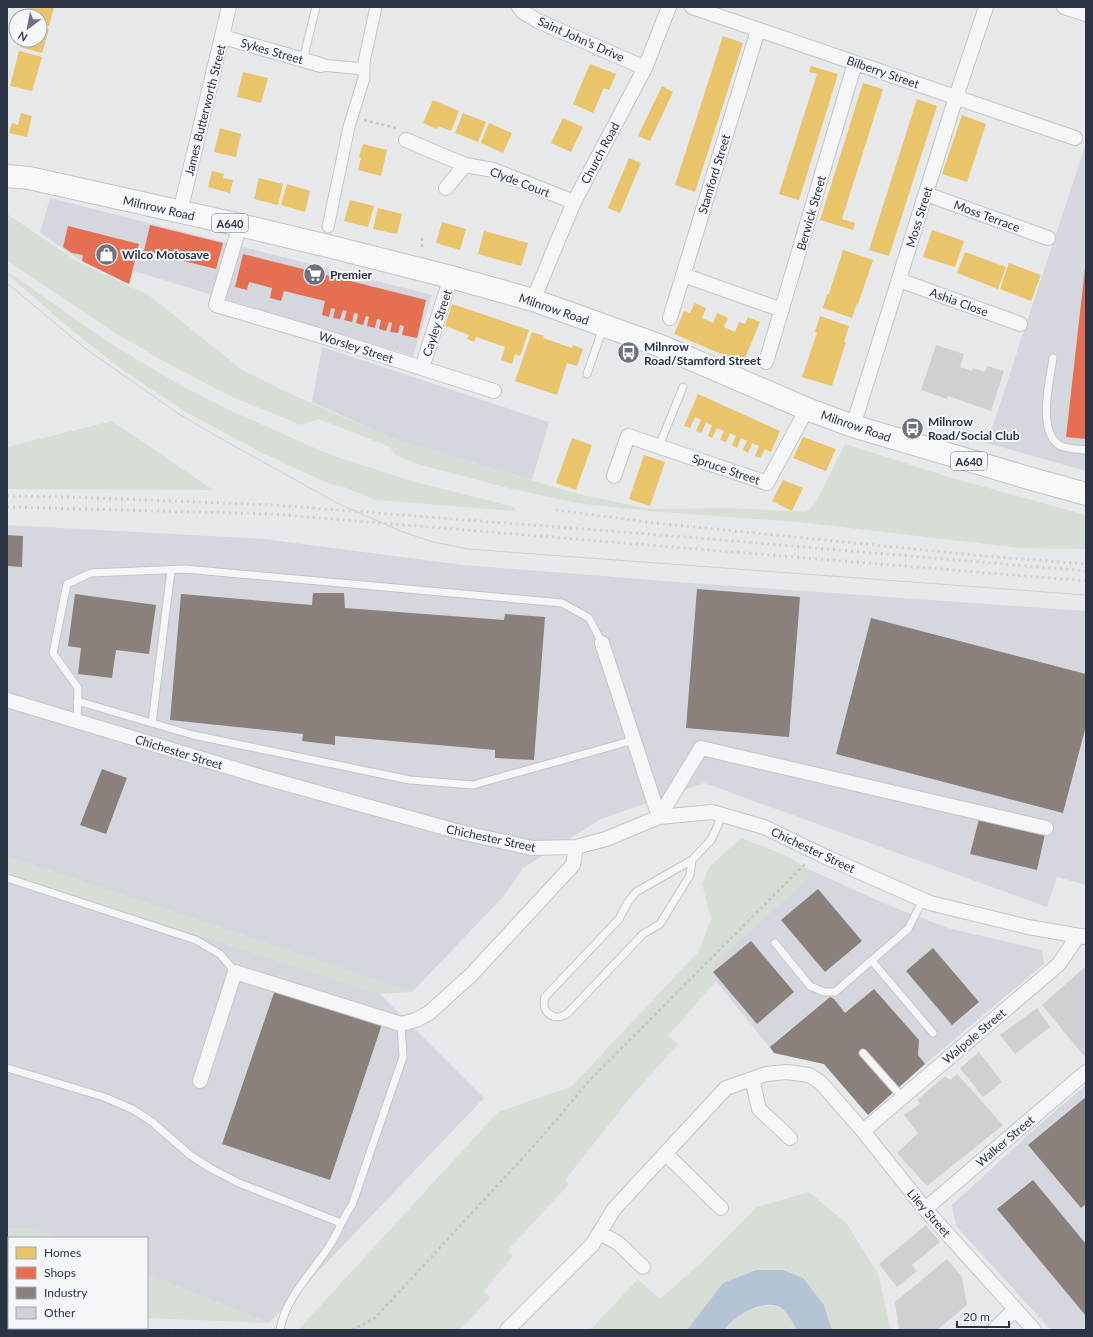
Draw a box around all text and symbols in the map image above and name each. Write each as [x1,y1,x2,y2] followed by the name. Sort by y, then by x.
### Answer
[8,8,48,48] north arrow
[535,13,627,65] street label: Saint John's Drive
[15,29,29,45] text: N
[239,35,306,67] street label: Sykes Street
[181,42,229,177] street label: James Butterworth Street
[845,53,922,92] street label: Bilberry Street
[578,120,622,186] street label: Church Road
[695,132,733,216] street label: Stamford Street
[488,164,553,201] street label: Clyde Court
[793,173,829,252] street label: Berwick Street
[903,184,936,249] street label: Moss Street
[122,192,196,224] street label: Milnrow Road
[952,197,1022,235] street label: Moss Terrace
[212,214,248,232] road number: A640
[94,241,120,267] shop icon: Wilco Motosave
[122,247,210,262] place label: Wilco Motosave
[302,261,328,287] supermarket icon: Premier
[330,267,373,282] place label: Premier
[928,284,990,320] street label: Ashia Close
[419,287,455,358] street label: Cayley Street
[517,290,591,328] street label: Milnrow Road
[317,328,396,366] street label: Worsley Street
[644,339,761,368] place label: Milnrow Road/Stamford Street
[615,340,641,366] bus stop icon: Milnrow Road/Stamford Street
[819,407,893,445] street label: Milnrow Road
[928,414,1020,443] place label: Milnrow Road/Social Club
[899,415,925,441] bus stop icon: Milnrow Road/Social Club
[690,450,763,488] street label: Spruce Street
[951,452,987,470] road number: A640
[133,732,225,773] street label: Chichester Street
[445,821,538,855] street label: Chichester Street
[769,824,858,876] street label: Chichester Street
[939,1005,1009,1067] street label: Walpole Street
[973,1112,1038,1170] street label: Walker Street
[904,1186,954,1241] street label: Liley Street
[8,1237,148,1329] legend
[44,1245,81,1260] text: Homes
[44,1265,76,1280] text: Shops
[44,1285,88,1300] text: Industry
[957,1303,1009,1329] scale bar
[44,1305,76,1320] text: Other
[963,1309,990,1324] text: 20 m

